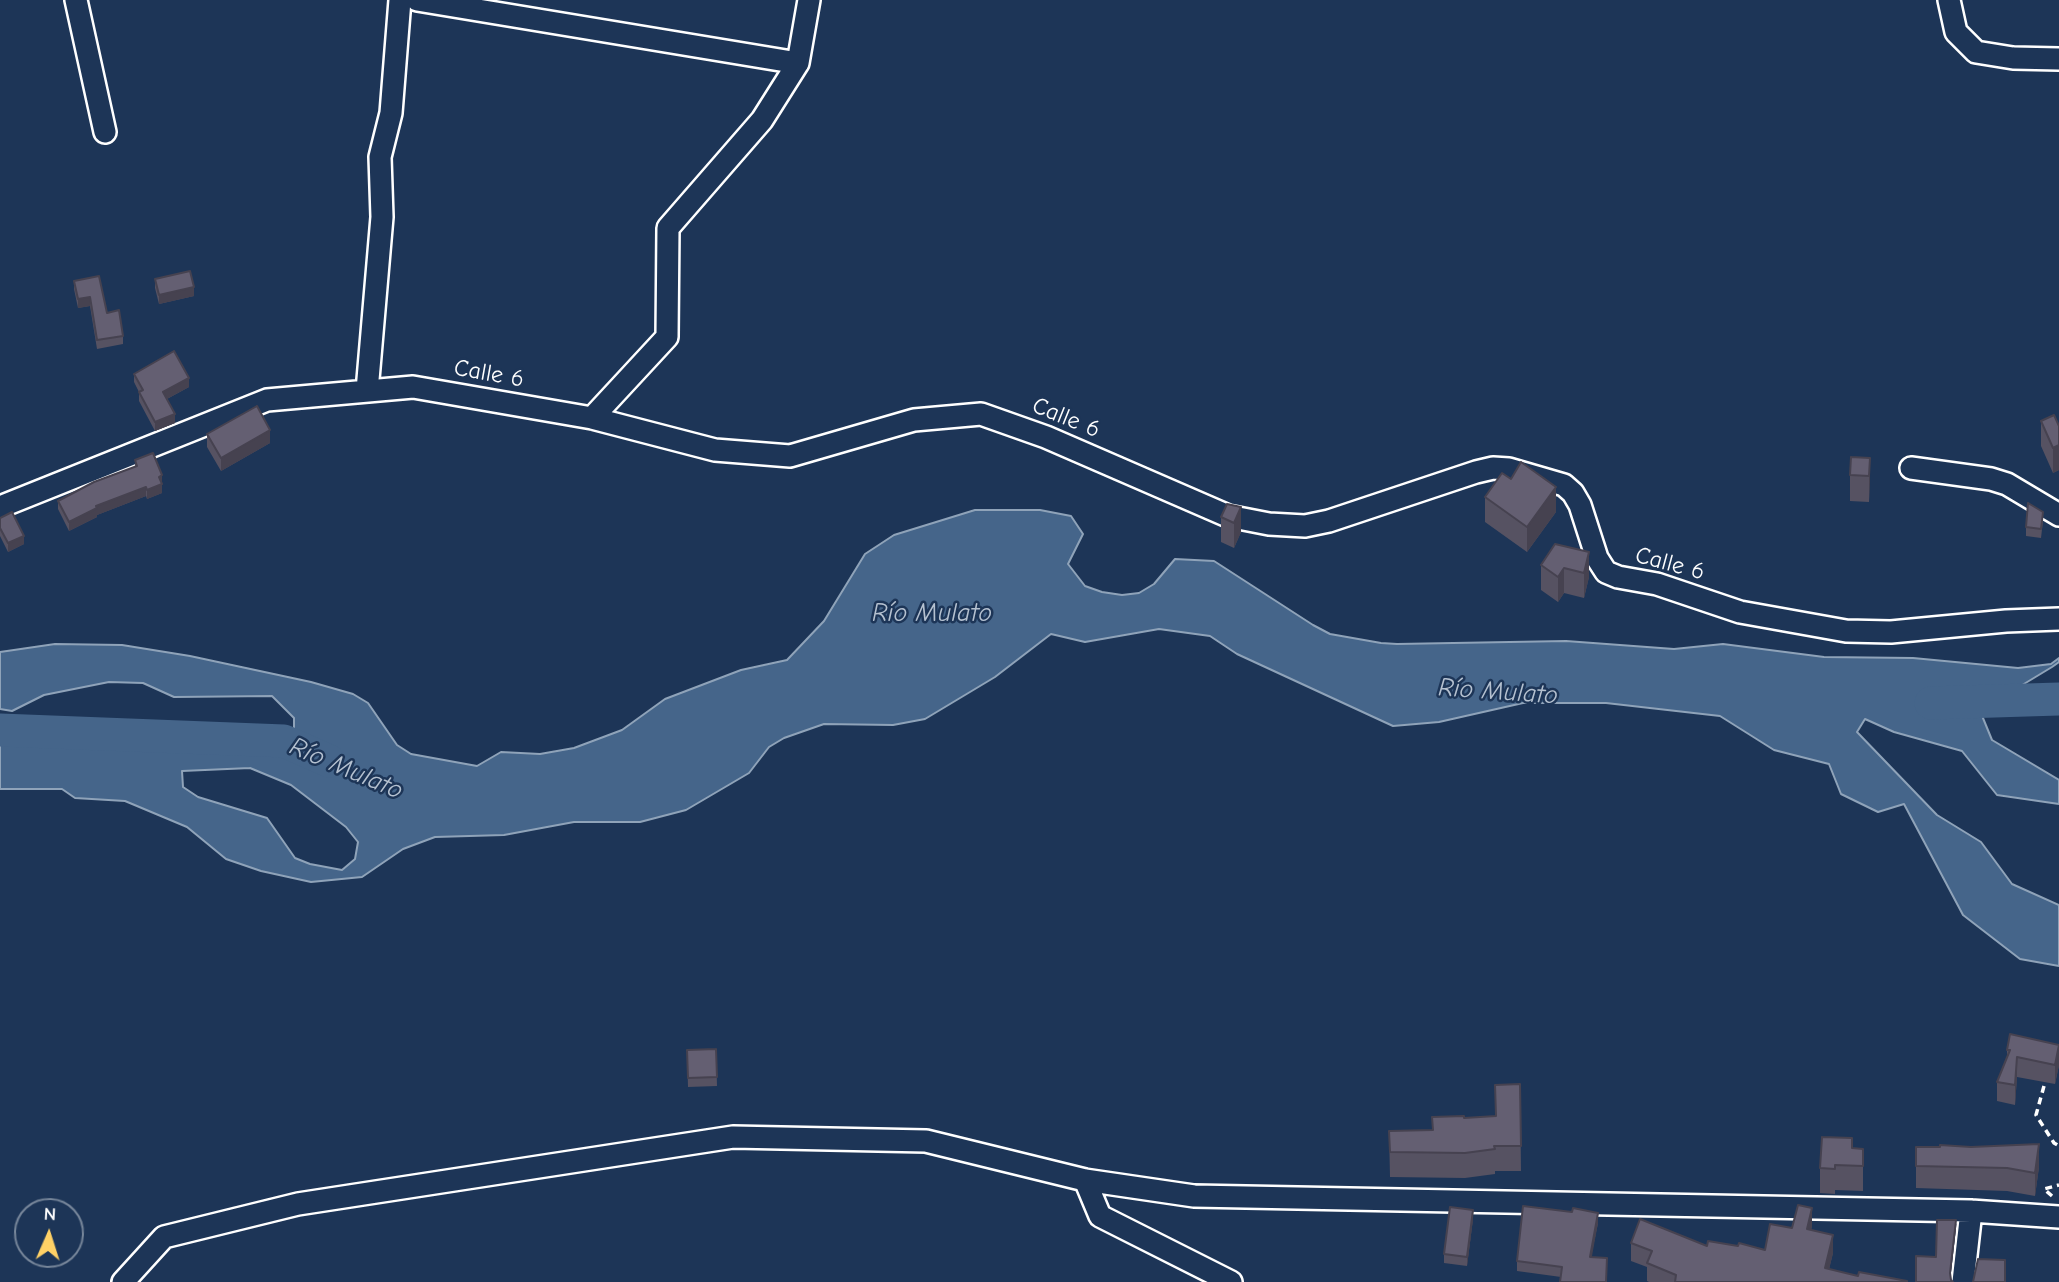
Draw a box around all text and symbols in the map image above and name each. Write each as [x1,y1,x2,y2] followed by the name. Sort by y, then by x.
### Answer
[452,354,526,394] street label: Calle 6
[1028,391,1104,445] street label: Calle 6
[1632,541,1708,587] street label: Calle 6
[872,598,992,630] water label: Río Mulato
[1437,672,1559,712] water label: Río Mulato
[285,731,407,807] water label: Río Mulato
[14,1198,84,1268] north arrow
[43,1203,57,1225] text: N

